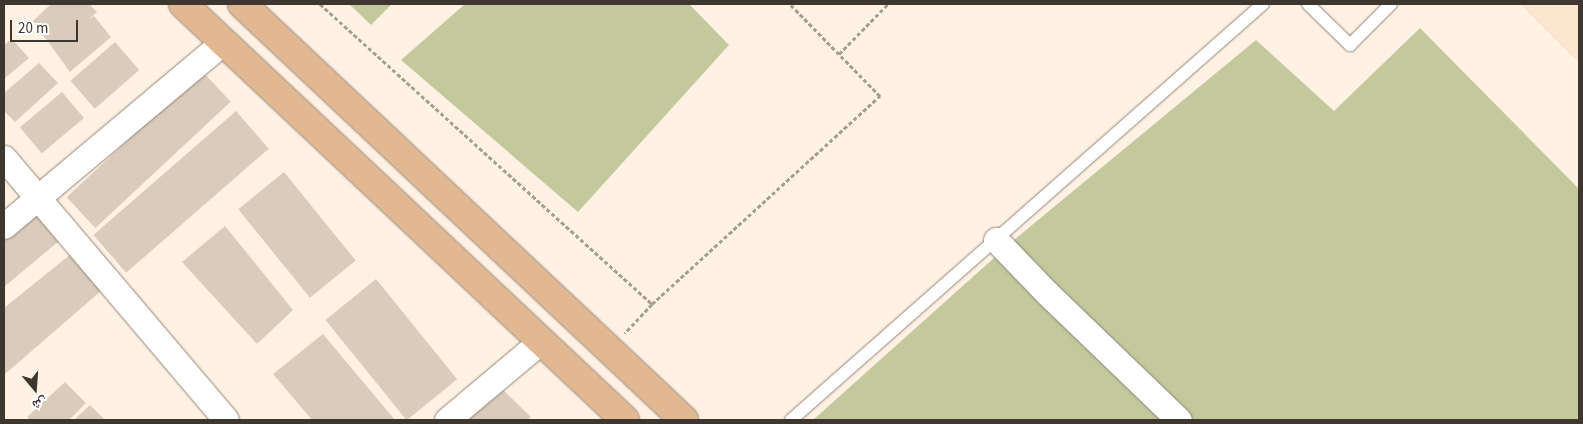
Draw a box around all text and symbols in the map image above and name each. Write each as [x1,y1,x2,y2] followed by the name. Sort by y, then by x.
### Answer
[12,10,80,42] scale bar
[18,18,48,39] text: 20 m
[10,364,60,414] north arrow
[29,391,50,415] text: ش

